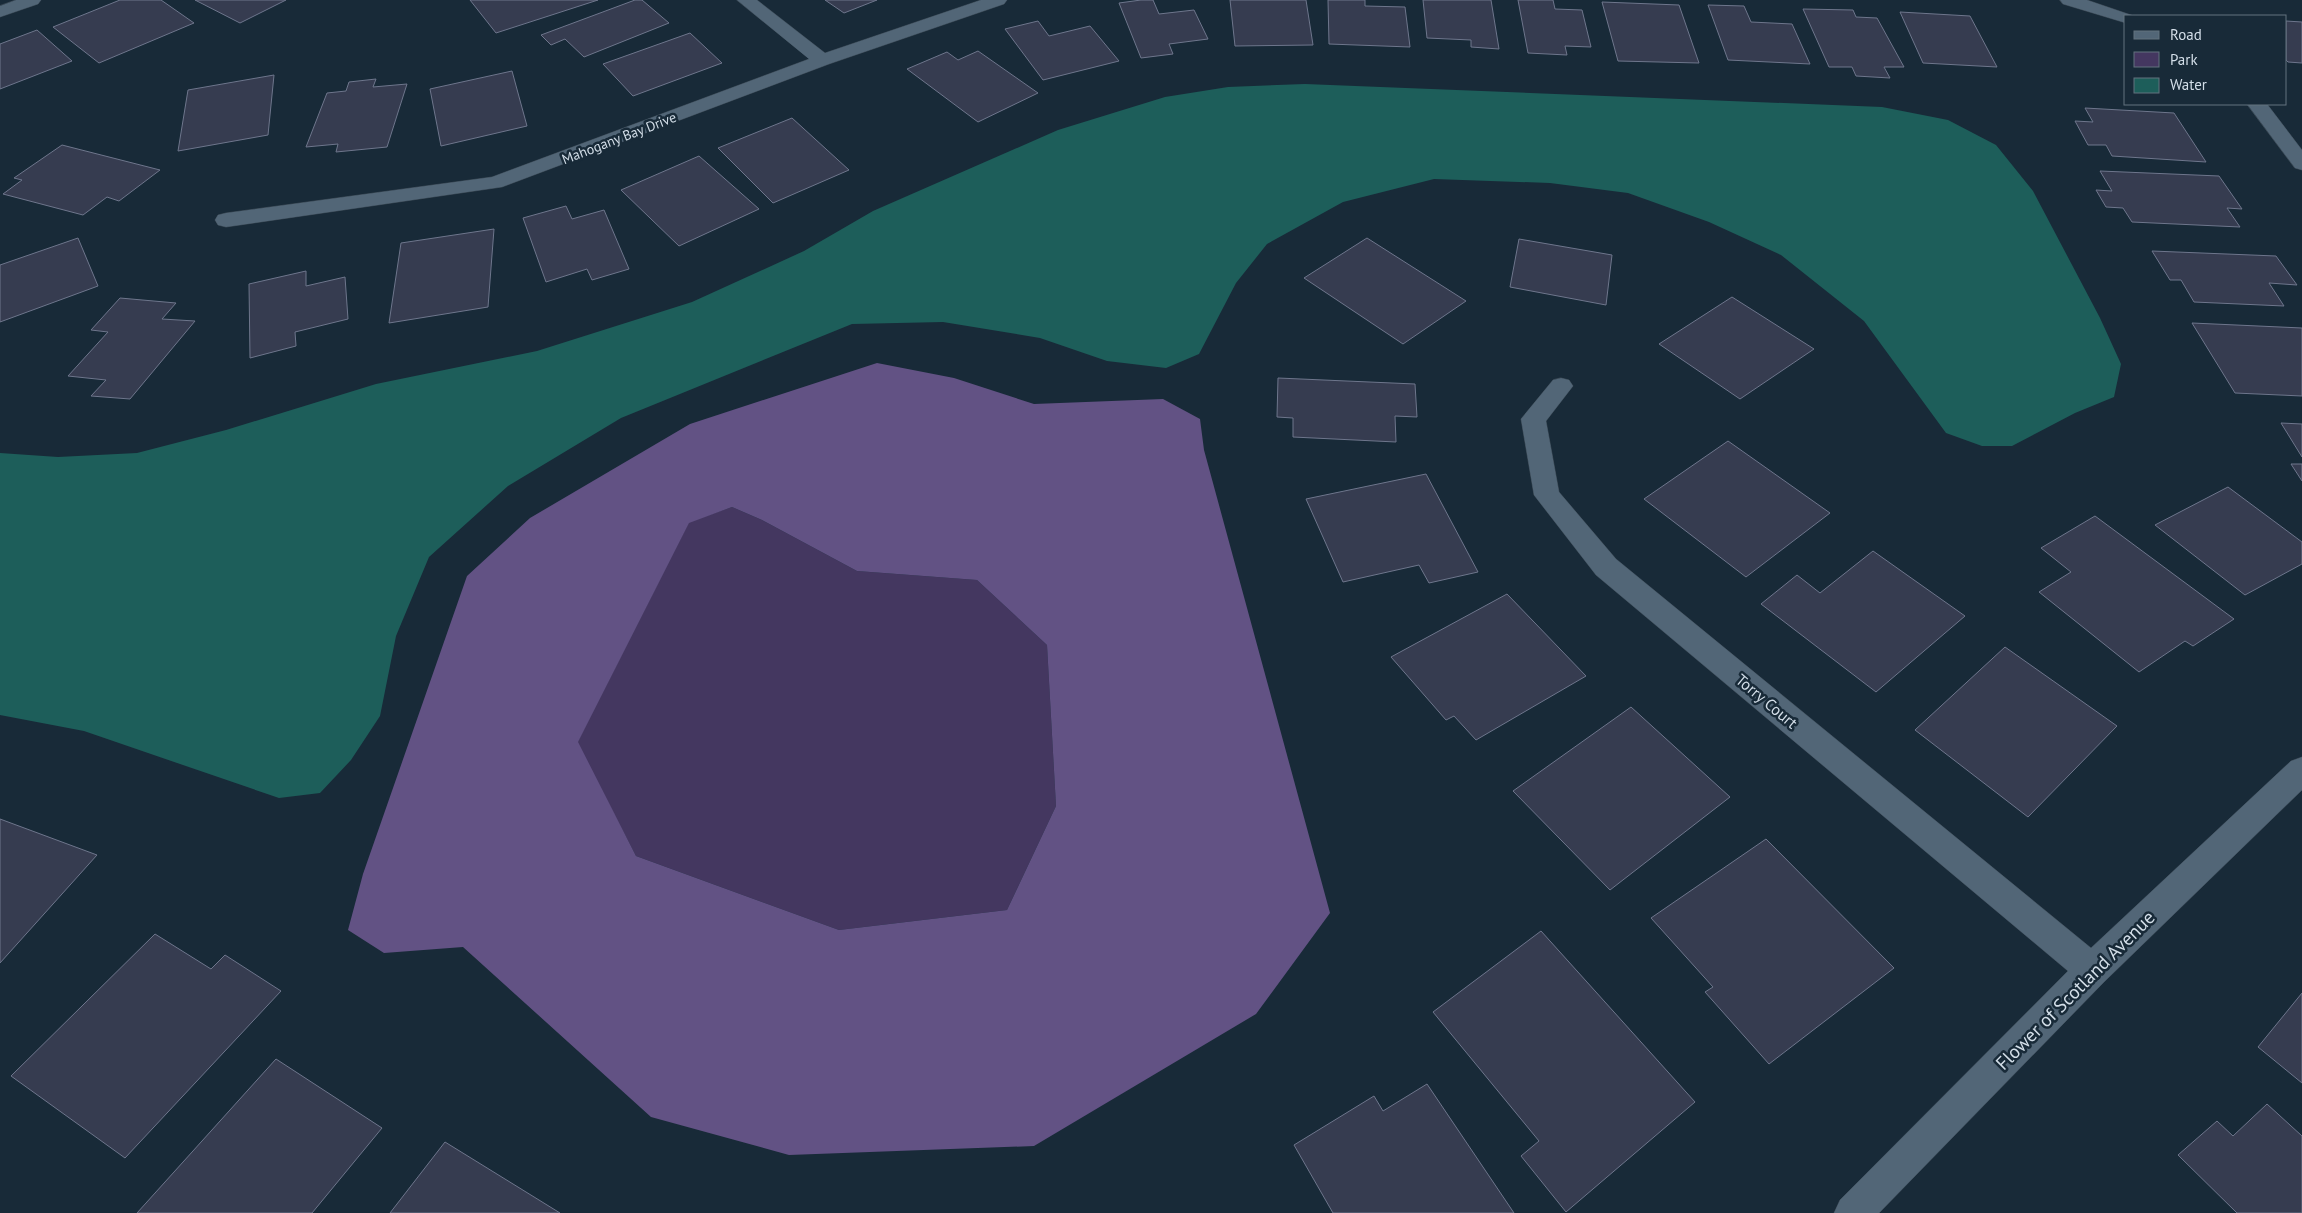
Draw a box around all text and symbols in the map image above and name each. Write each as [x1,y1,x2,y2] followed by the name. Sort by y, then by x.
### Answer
[2124,15,2287,105] legend
[2170,25,2202,44] text: Road
[2170,50,2198,69] text: Park
[2170,75,2207,94] text: Water
[559,108,679,168] street label: Mahogany Bay Drive
[1732,669,1802,733] street label: Torry Court
[1990,905,2160,1075] street label: Flower of Scotland Avenue

